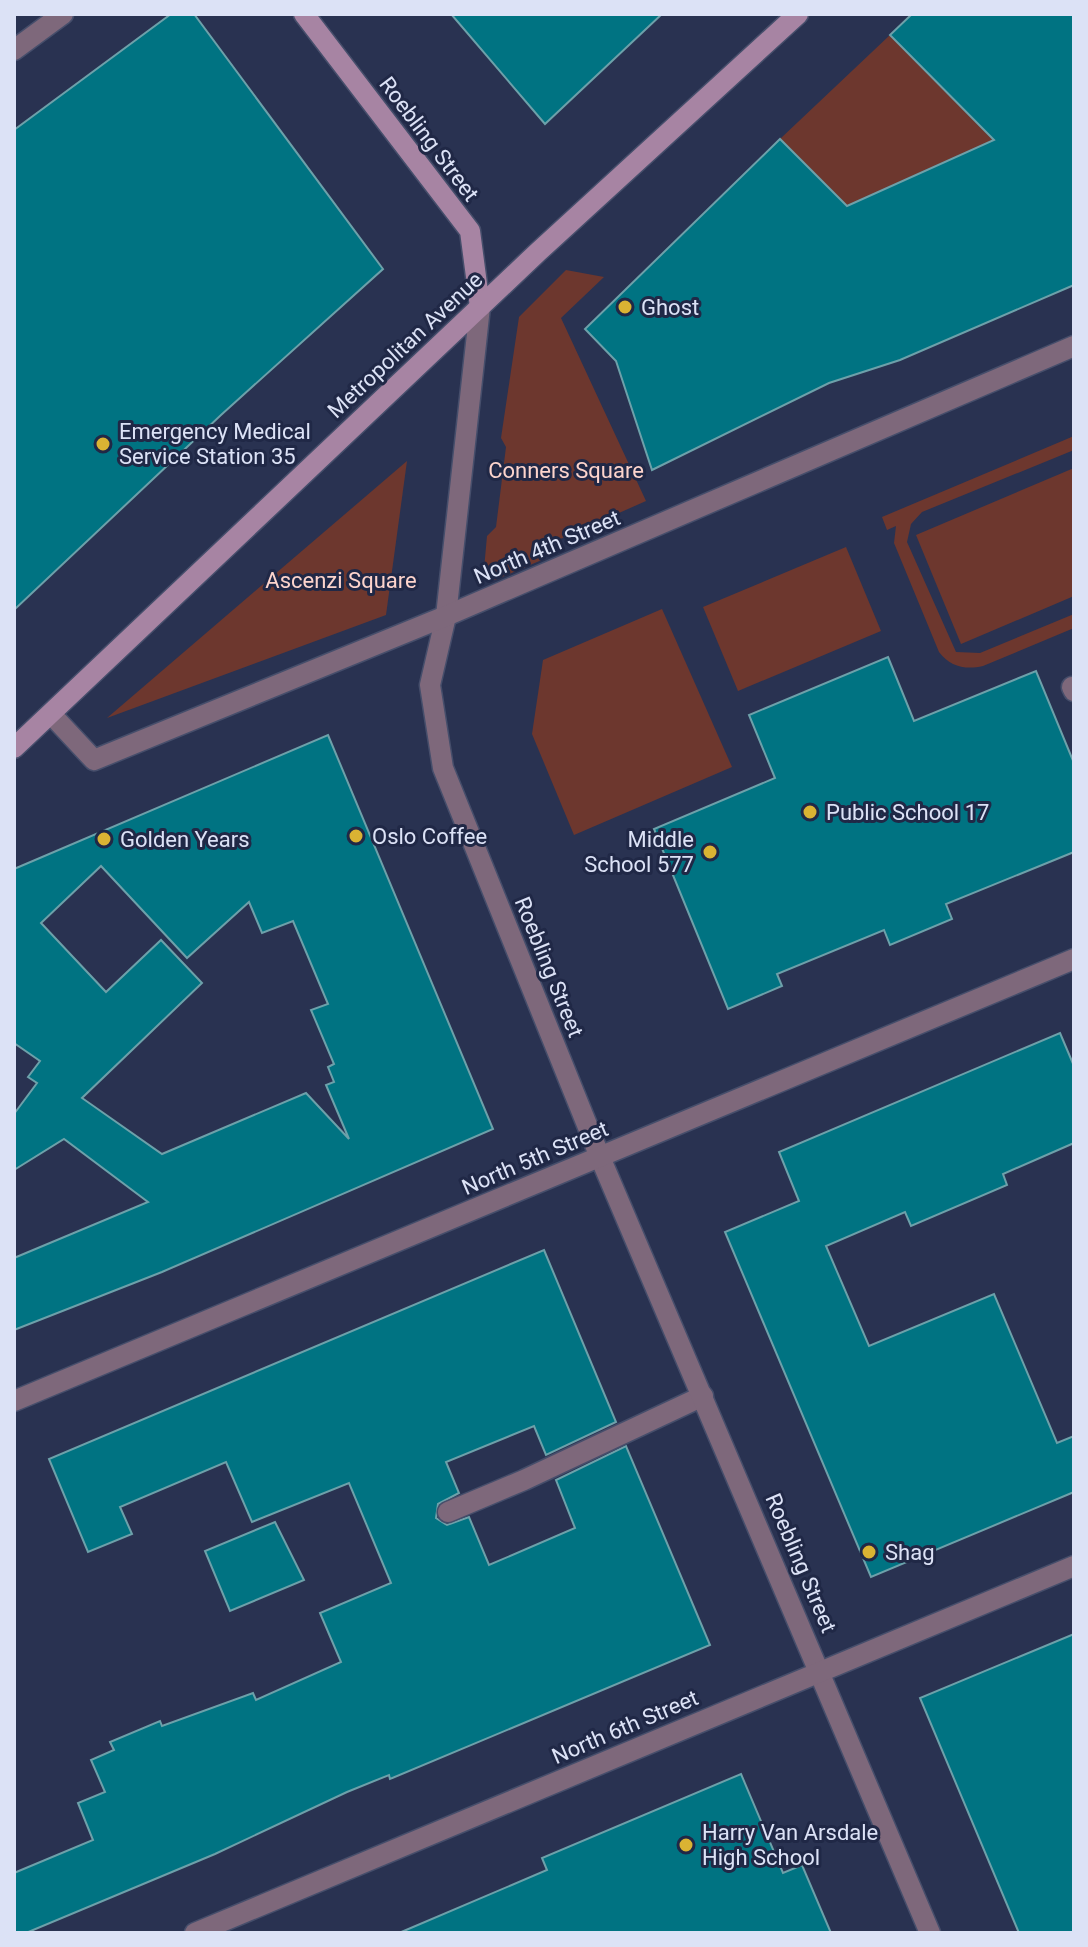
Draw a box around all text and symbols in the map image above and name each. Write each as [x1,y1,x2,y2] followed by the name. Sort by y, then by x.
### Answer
[374,72,484,206] street label: Roebling Street
[323,267,487,423] street label: Metropolitan Avenue
[641,295,699,320] place label: Ghost
[616,298,634,316] marker: Ghost
[119,419,311,469] place label: Emergency Medical Service Station 35
[94,435,112,453] marker: Emergency Medical Service Station 35
[488,458,644,483] park label: Conners Square
[470,505,624,589] street label: North 4th Street
[265,568,417,593] park label: Ascenzi Square
[826,800,989,825] place label: Public School 17
[801,803,819,821] marker: Public School 17
[372,824,487,849] place label: Oslo Coffee
[120,827,250,852] place label: Golden Years
[347,827,365,845] marker: Oslo Coffee
[584,827,694,877] place label: Middle School 577
[95,830,113,848] marker: Golden Years
[701,843,719,861] marker: Middle School 577
[510,893,588,1041] street label: Roebling Street
[458,1116,612,1200] street label: North 5th Street
[760,1490,842,1636] street label: Roebling Street
[885,1540,935,1565] place label: Shag
[860,1543,878,1561] marker: Shag
[548,1685,702,1769] street label: North 6th Street
[702,1820,878,1870] place label: Harry Van Arsdale High School
[677,1836,695,1854] marker: Harry Van Arsdale High School

